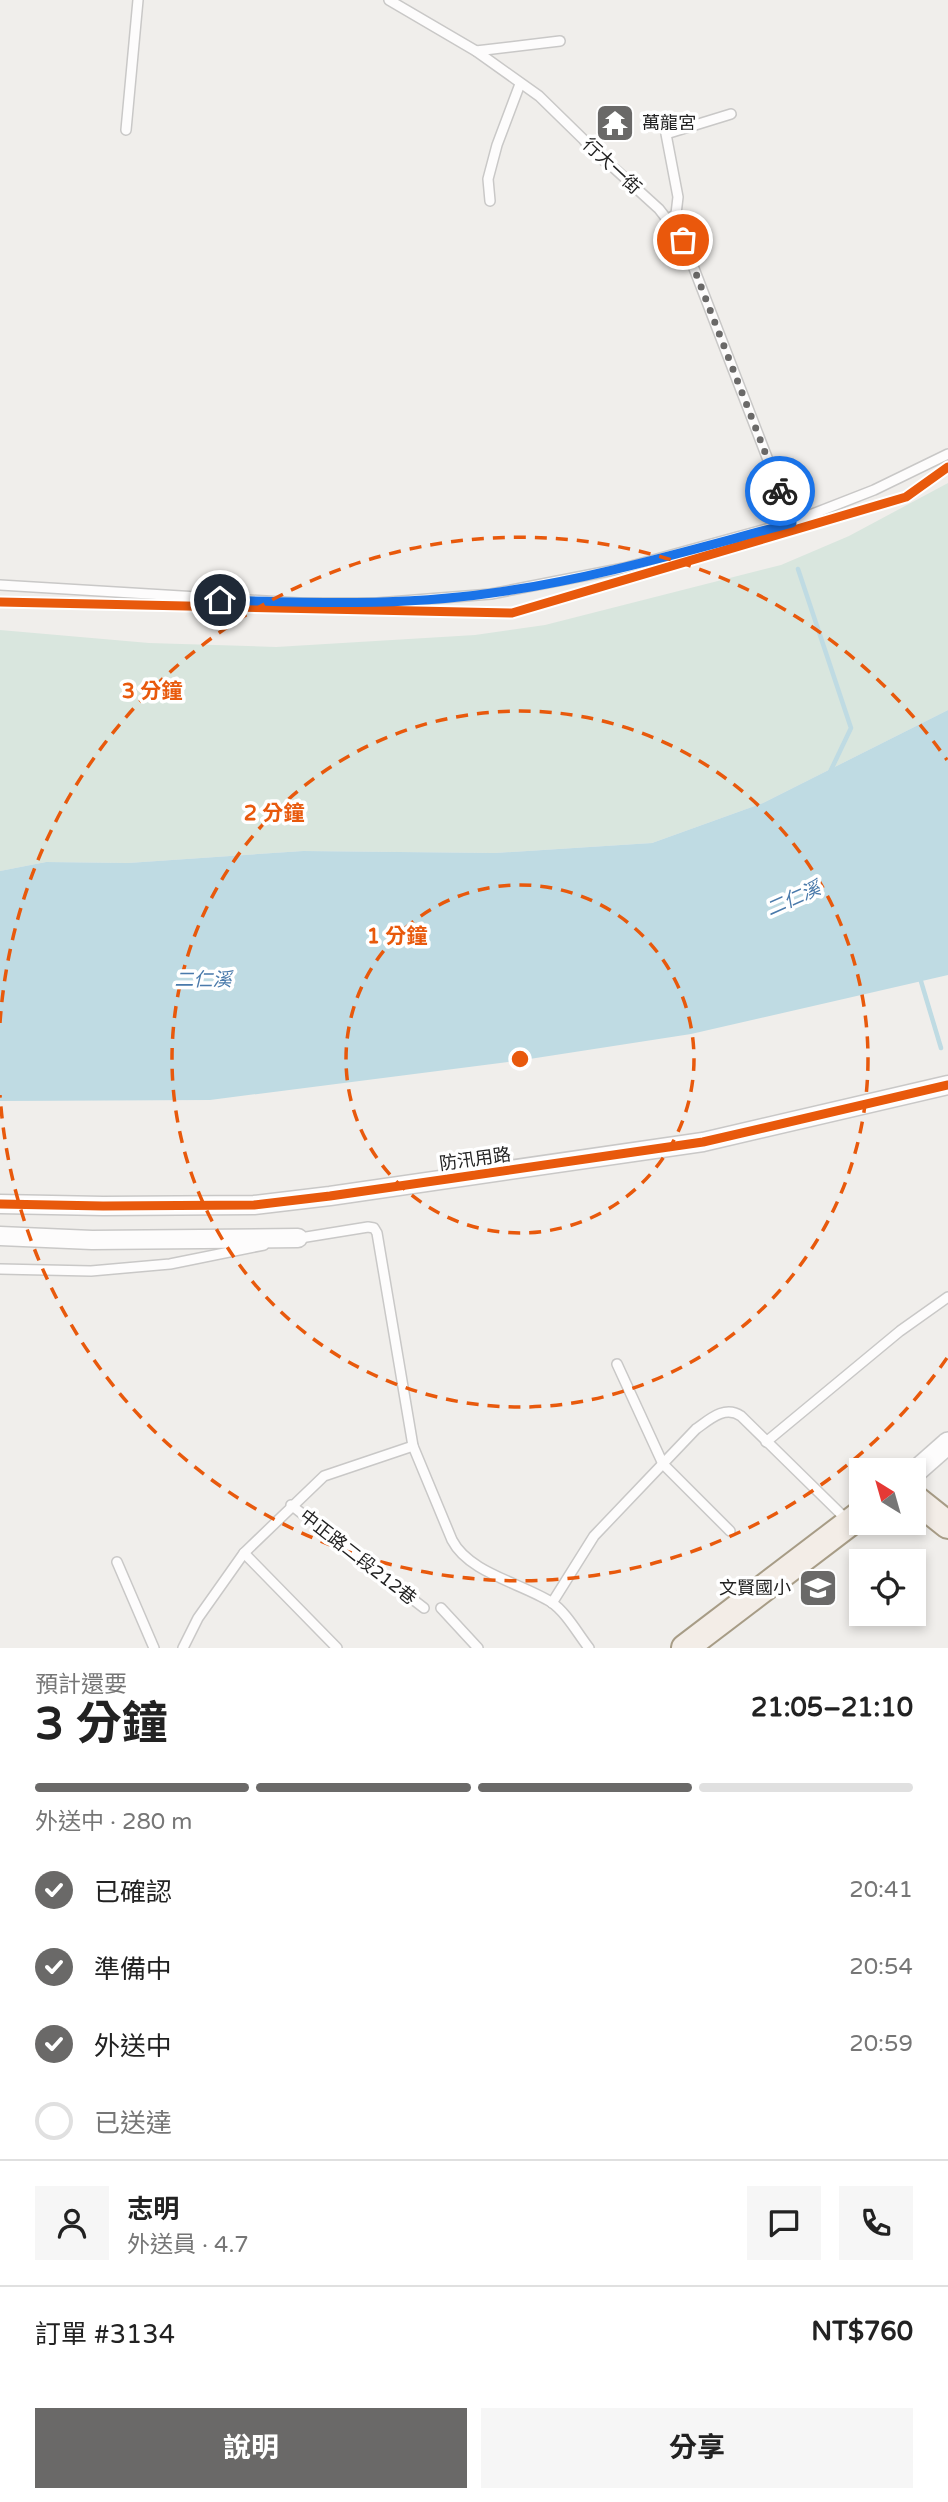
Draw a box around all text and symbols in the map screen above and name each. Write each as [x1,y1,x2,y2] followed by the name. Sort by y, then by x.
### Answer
[594,102,636,144] temple icon: 萬龍宮
[642,112,696,134] place label: 萬龍宮
[578,133,646,199] street label: 行大一街
[653,210,713,270] pin
[664,221,702,259] icon: bag
[745,456,815,526] courier
[761,472,799,510] icon: bike
[190,570,250,630] pin
[201,581,239,619] icon: home
[122,679,182,704] text: 3 分鐘
[244,801,304,826] text: 2 分鐘
[763,876,827,921] water label: 二仁溪
[367,924,427,949] text: 1 分鐘
[174,969,234,991] water label: 二仁溪
[508,1047,532,1071] centre of rings
[438,1143,512,1175] street label: 防汛用路
[849,1458,926,1535] north arrow
[849,1458,926,1626] map controls
[295,1505,421,1609] street label: 中正路二段212巷
[849,1549,926,1626] button: locate
[797,1567,839,1609] school or university icon: 文賢國小
[719,1577,791,1599] place label: 文賢國小
[35,1671,127,1699] text: 預計還要
[751,1692,913,1723] text: 21:05–21:10
[35,1697,168,1752] text: 3 分鐘
[35,1808,192,1836] text: 外送中 · 280 m
[35,1871,73,1909] icon: check
[849,1876,913,1904] text: 20:41
[94,1877,172,1908] text: 已確認
[35,1948,73,1986] icon: check
[849,1953,913,1981] text: 20:54
[94,1954,172,1985] text: 準備中
[35,2025,73,2063] icon: check
[849,2030,913,2058] text: 20:59
[94,2031,172,2062] text: 外送中
[94,2108,172,2139] text: 已送達
[35,2186,109,2260] button: person
[747,2186,821,2260] button: chat
[839,2186,913,2260] button: phone
[127,2194,179,2225] text: 志明
[127,2231,249,2259] text: 外送員 · 4.7
[811,2316,913,2347] text: NT$760
[35,2319,175,2350] text: 訂單 #3134
[35,2408,467,2488] button: 說明
[481,2408,913,2488] button: 分享

